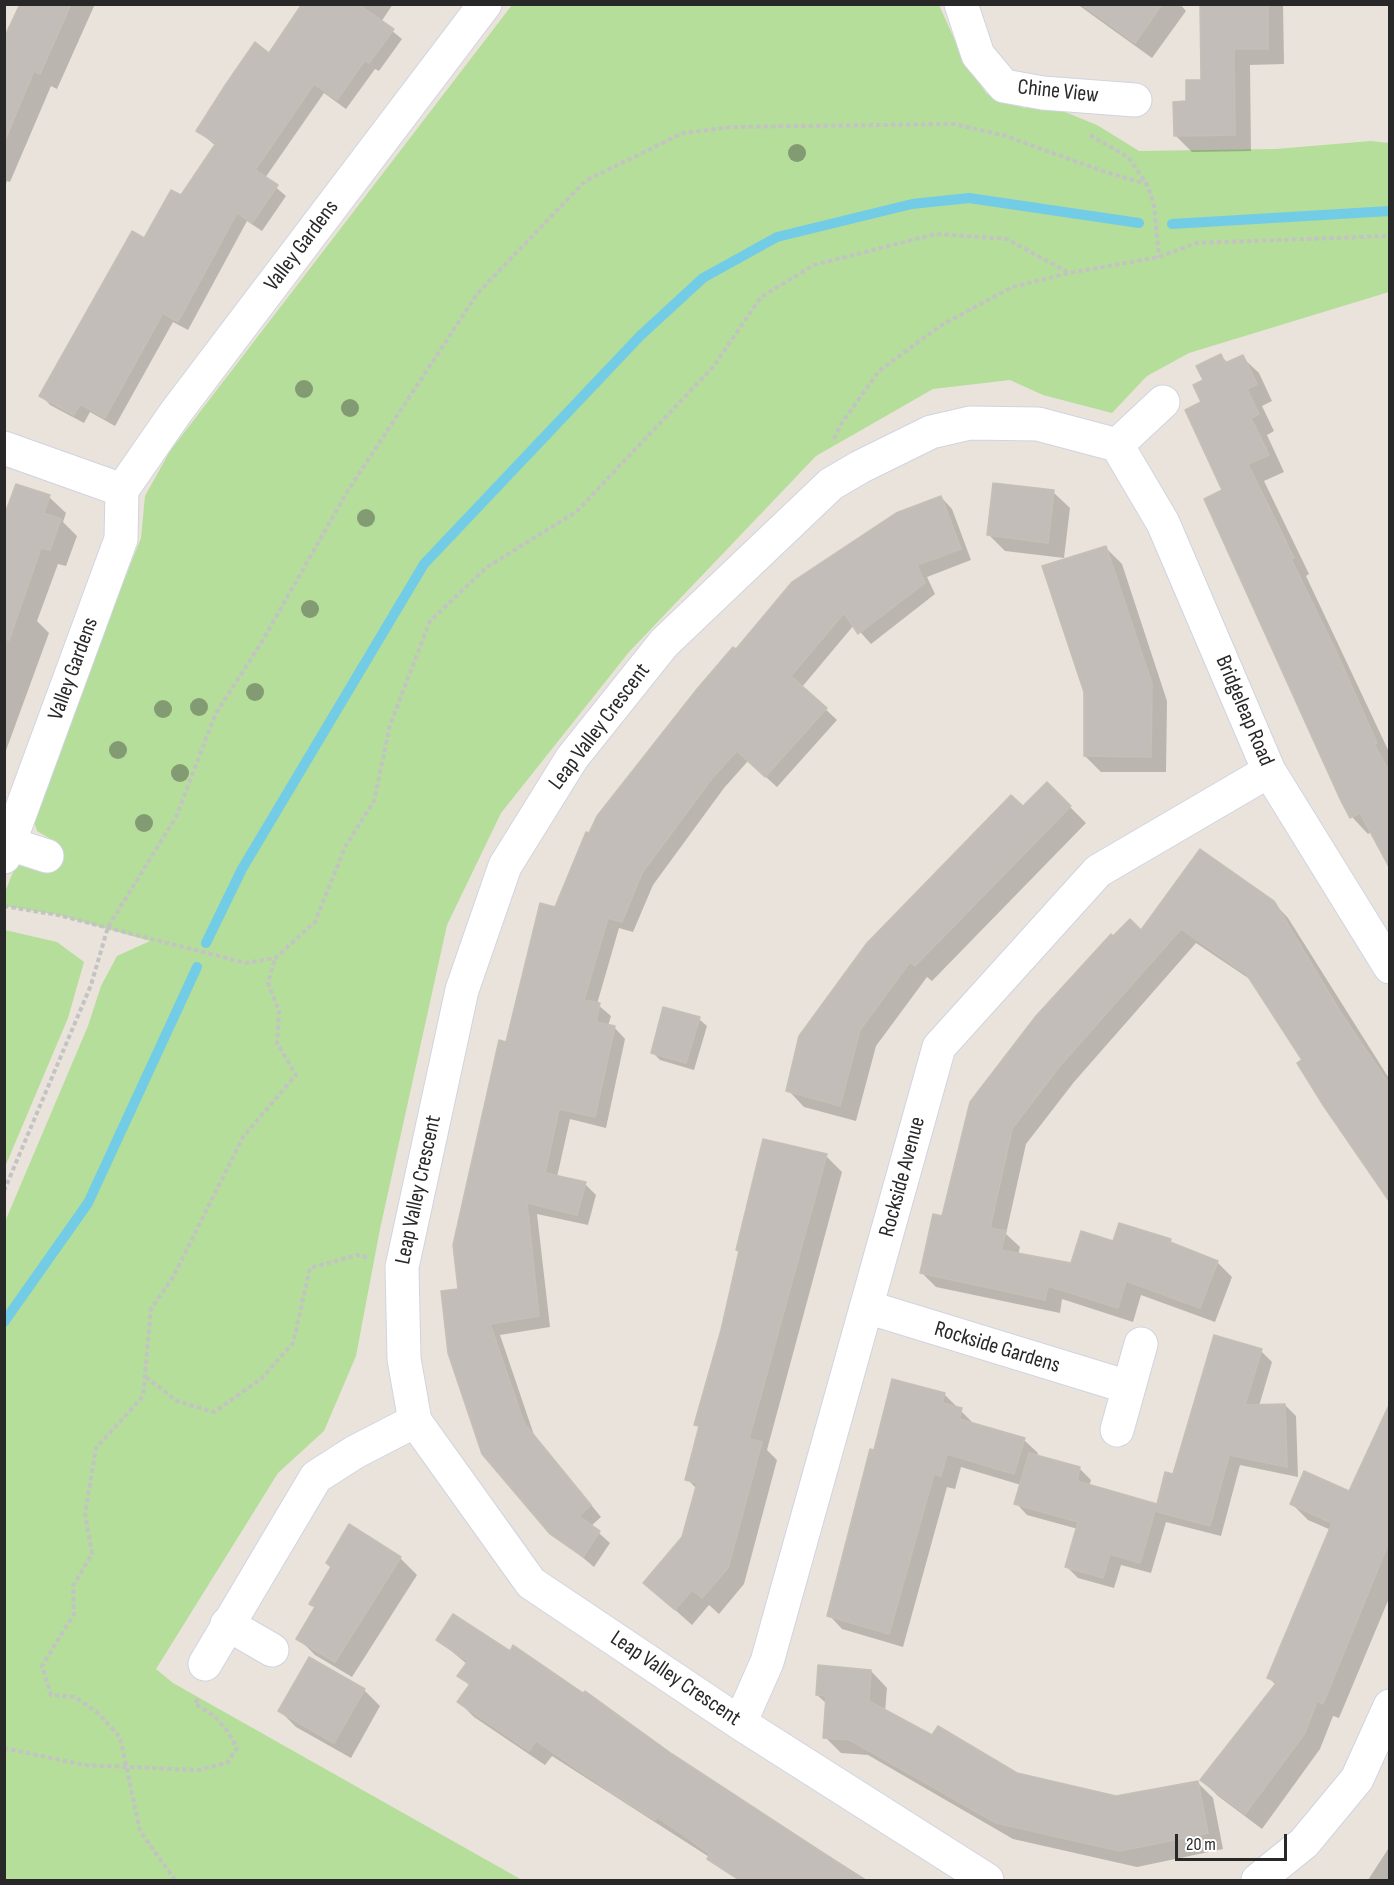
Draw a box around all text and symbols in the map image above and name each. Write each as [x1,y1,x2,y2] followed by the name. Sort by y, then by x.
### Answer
[1016,75,1100,109] street label: Chine View
[259,195,345,297] street label: Valley Gardens
[43,614,105,724] street label: Valley Gardens
[1209,652,1279,770] street label: Bridgeleap Road
[544,659,656,795] street label: Leap Valley Crescent
[390,1113,448,1267] street label: Leap Valley Crescent
[874,1114,932,1240] street label: Rockside Avenue
[931,1316,1063,1380] street label: Rockside Gardens
[605,1626,745,1732] street label: Leap Valley Crescent
[1178,1822,1290,1860] scale bar
[1186,1834,1216,1855] text: 20 m

